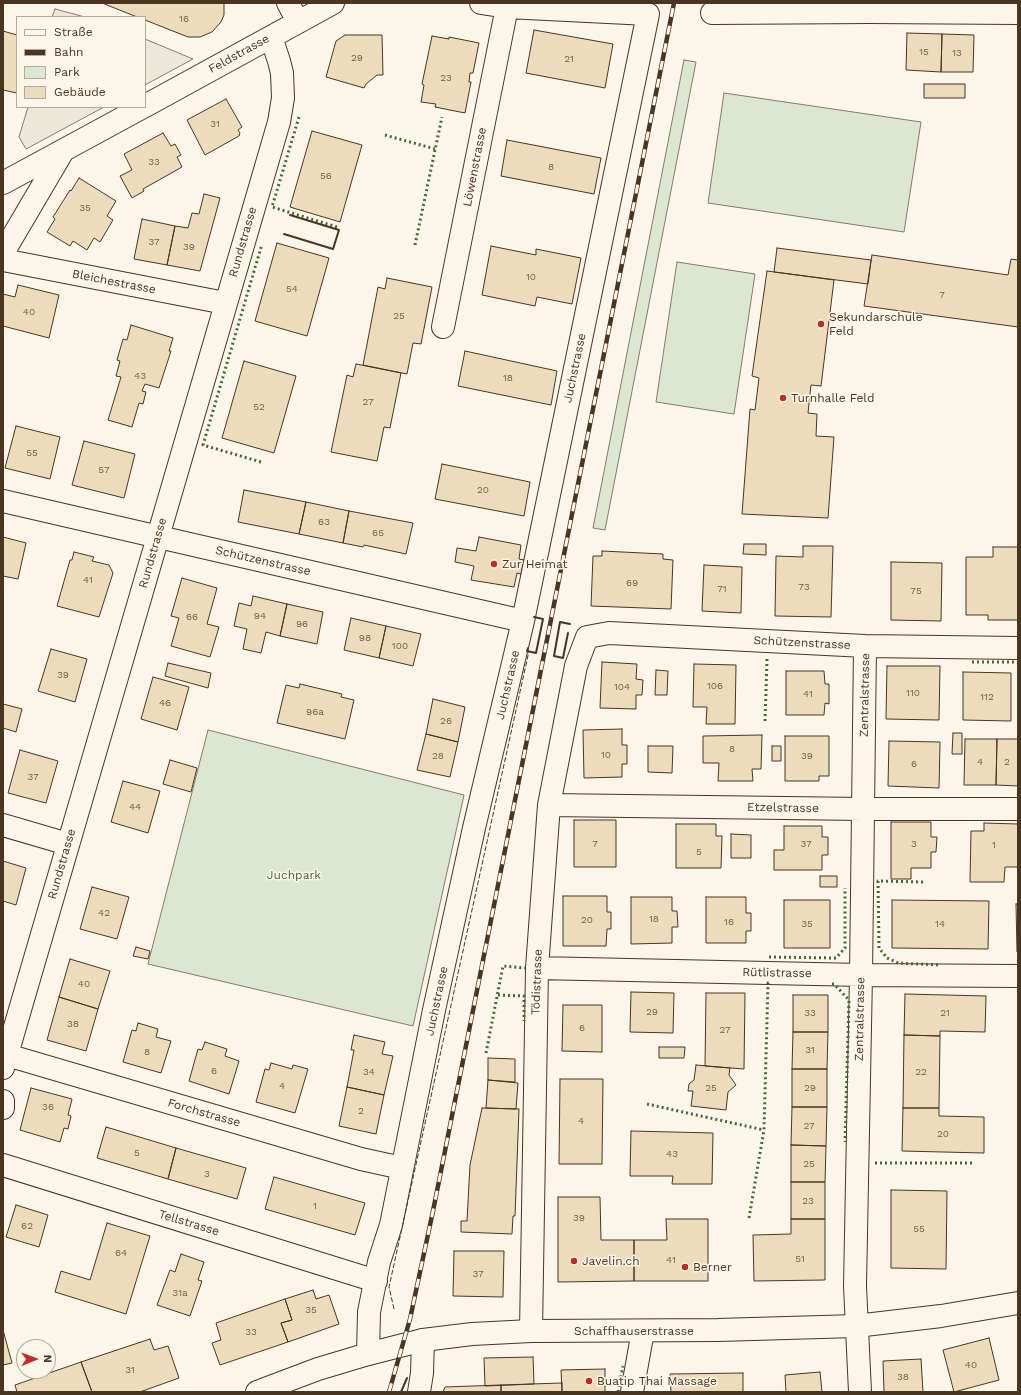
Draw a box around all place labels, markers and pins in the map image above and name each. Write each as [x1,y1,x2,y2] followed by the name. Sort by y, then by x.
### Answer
[829,310,923,338] place label: Sekundarschule Feld
[816,319,826,329] marker: Sekundarschule Feld
[791,391,875,405] place label: Turnhalle Feld
[778,393,788,403] marker: Turnhalle Feld
[502,557,568,571] place label: Zur Heimat
[489,559,499,569] marker: Zur Heimat
[582,1254,640,1268] place label: Javelin.ch
[569,1256,579,1266] marker: Javelin.ch
[693,1260,732,1274] place label: Berner
[680,1262,690,1272] marker: Berner
[597,1374,717,1388] place label: Buatip Thai Massage
[584,1376,594,1386] marker: Buatip Thai Massage

